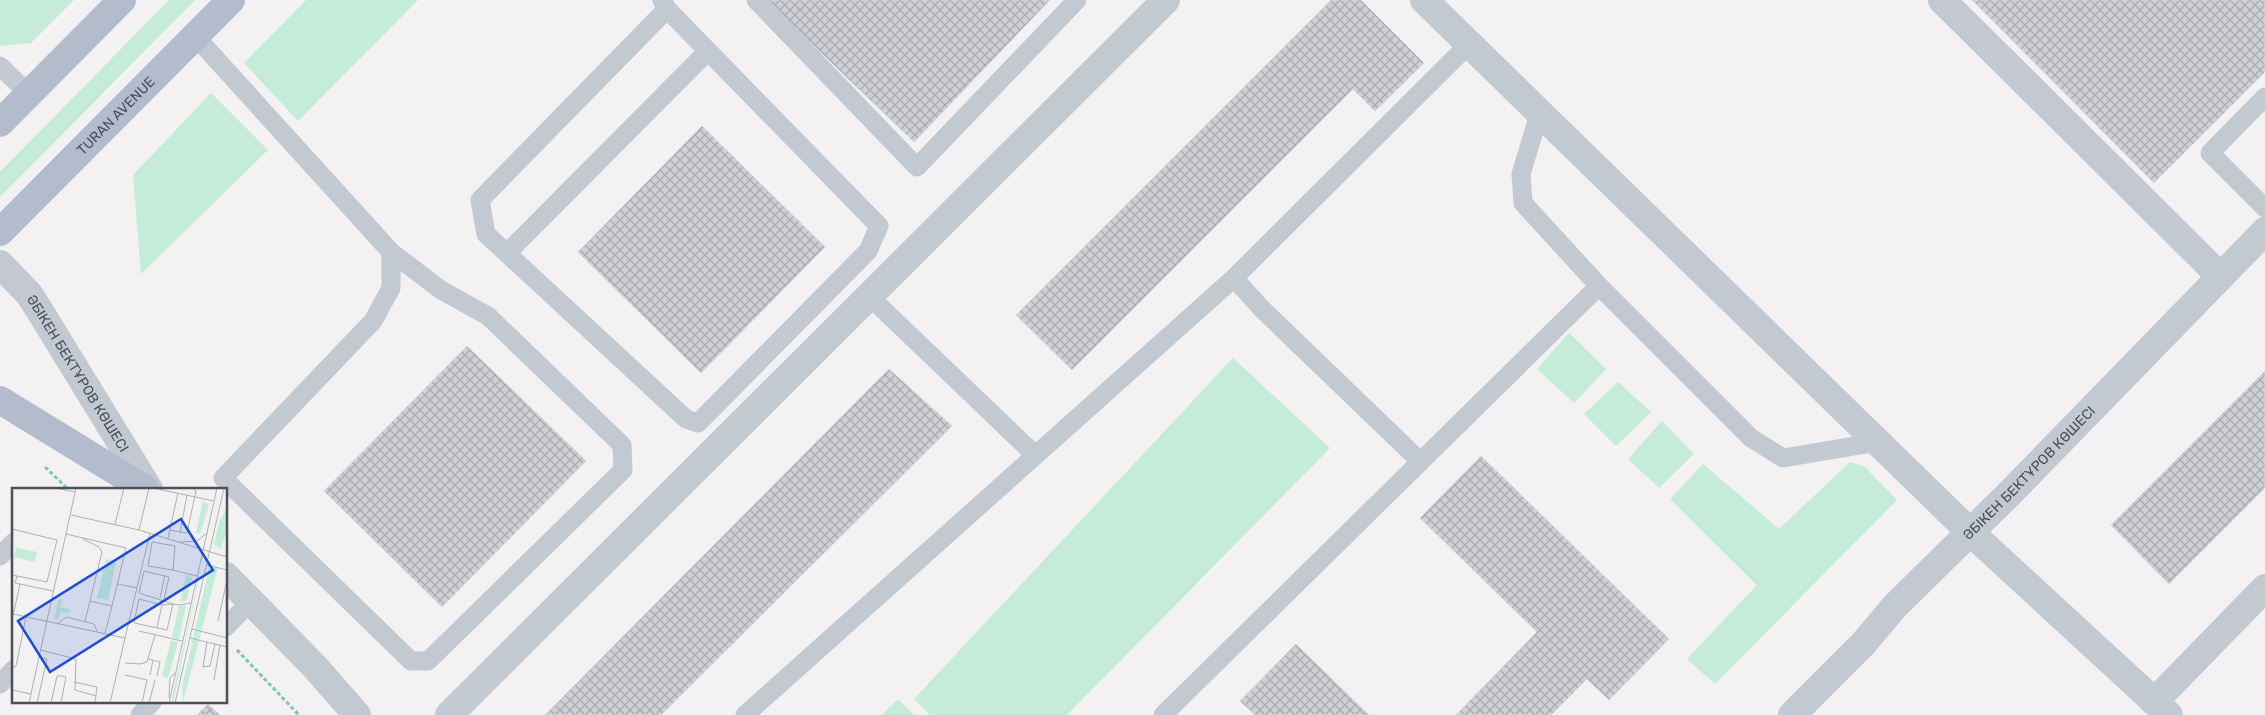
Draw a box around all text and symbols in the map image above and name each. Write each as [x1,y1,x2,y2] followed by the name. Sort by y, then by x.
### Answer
[73,73,158,159] street label: TURAN AVENUE
[23,292,133,455] street label: ӘБІКЕН БЕКТҰРОВ КӨШЕСІ
[1959,402,2099,543] street label: ӘБІКЕН БЕКТҰРОВ КӨШЕСІ
[12,488,228,702] inset map

